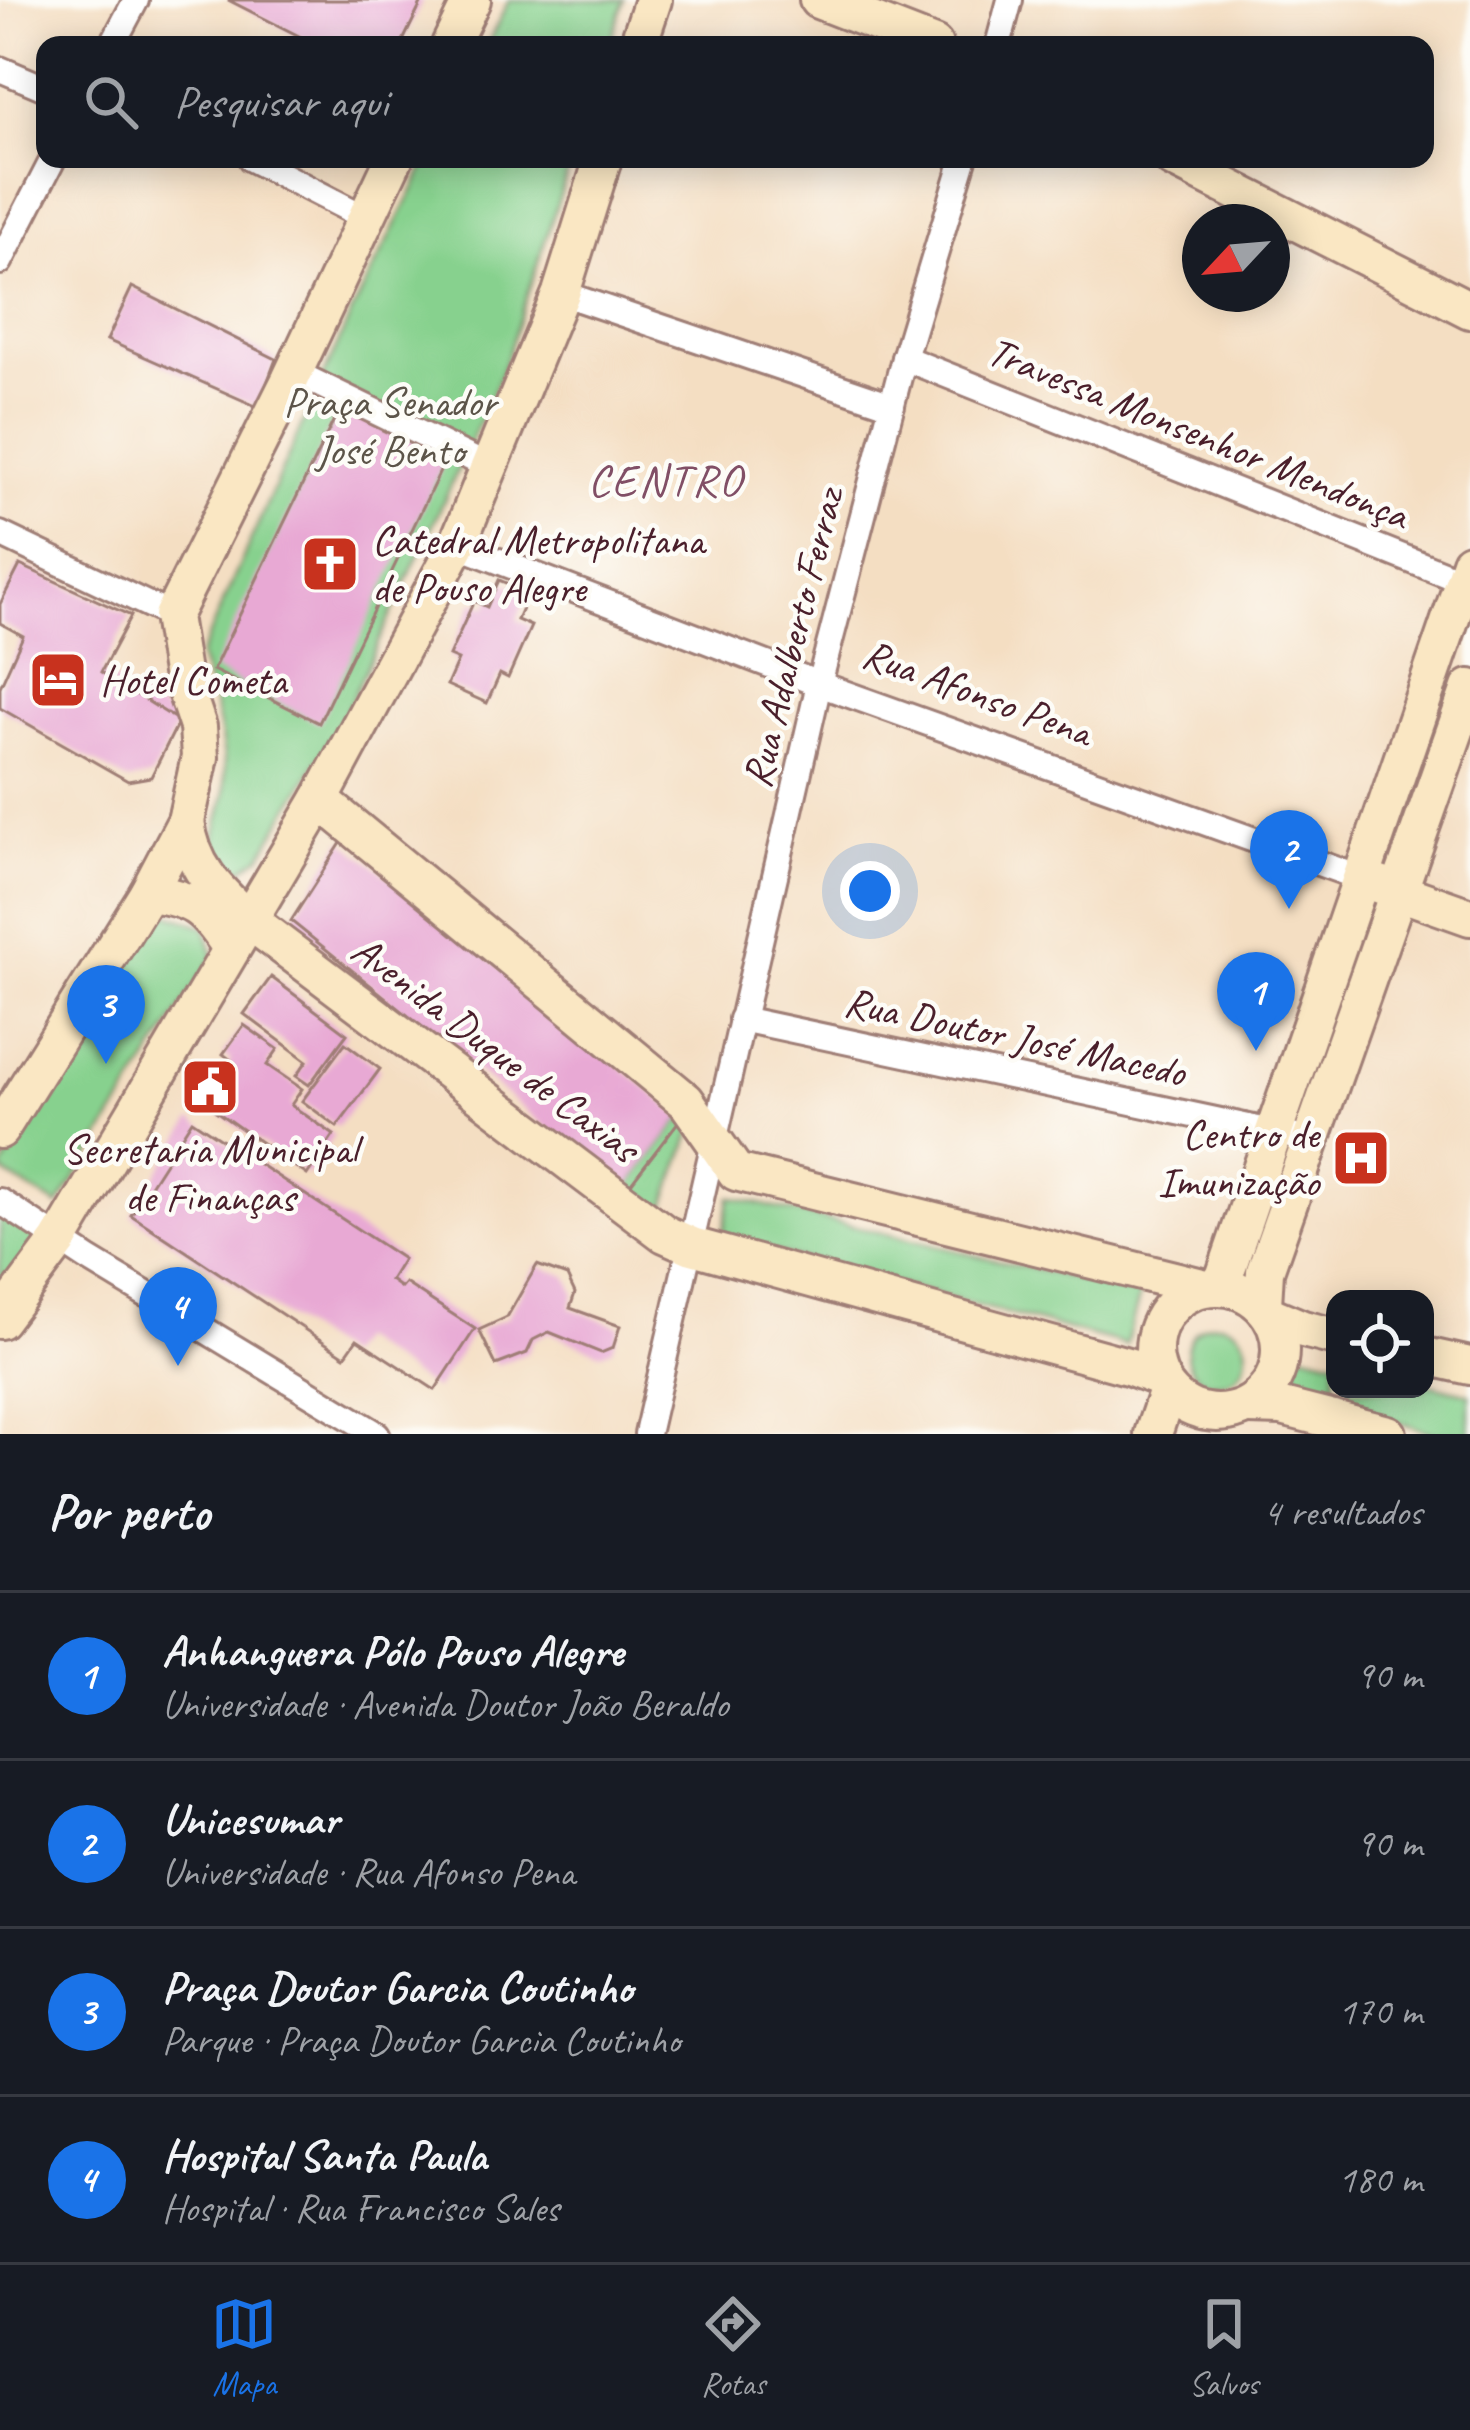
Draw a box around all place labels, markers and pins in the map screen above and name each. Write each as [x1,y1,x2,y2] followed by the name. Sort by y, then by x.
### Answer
[372,514,708,615] place label: Catedral Metropolitana de Pouso Alegre
[299,533,361,595] church icon: Catedral Metropolitana de Pouso Alegre
[27,649,89,711] hotel icon: Hotel Cometa
[100,654,289,707] place label: Hotel Cometa
[1250,810,1328,909] pin: 2
[1217,952,1295,1051] pin: 1
[67,965,145,1064] pin: 3
[179,1056,241,1118] public building icon: Secretaria Municipal de Finanças
[1158,1108,1321,1209] place label: Centro de Imunização
[63,1123,364,1224] place label: Secretaria Municipal de Finanças
[1330,1127,1392,1189] hospital icon: Centro de Imunização
[139,1267,217,1366] pin: 4

